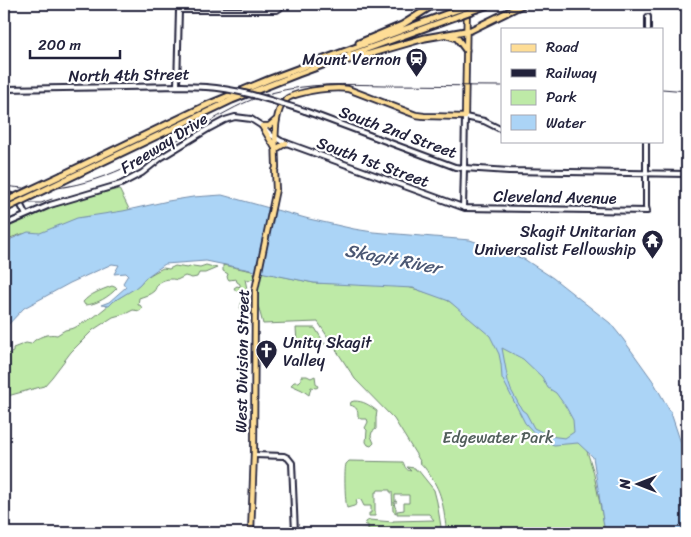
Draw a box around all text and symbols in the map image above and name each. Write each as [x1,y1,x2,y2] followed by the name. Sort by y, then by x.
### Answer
[30,28,120,60] scale bar
[501,28,664,142] legend
[38,32,82,58] text: 200 m
[546,34,579,60] text: Road
[302,45,401,74] place label: Mount Vernon
[405,47,429,78] station icon: Mount Vernon
[68,59,190,91] street label: North 4th Street
[546,60,597,86] text: Railway
[546,84,577,110] text: Park
[335,97,461,167] street label: South 2nd Street
[114,104,214,182] street label: Freeway Drive
[546,110,586,136] text: Water
[313,128,433,196] street label: South 1st Street
[493,181,617,213] street label: Cleveland Avenue
[474,217,637,264] place label: Skagit Unitarian Universalist Fellowship
[640,228,664,259] temple icon: Skagit Unitarian Universalist Fellowship
[342,234,447,285] water label: Skagit River
[226,289,258,433] street label: West Division Street
[283,328,372,375] place label: Unity Skagit Valley
[255,339,279,370] church icon: Unity Skagit Valley
[443,423,554,452] park label: Edgewater Park
[614,460,664,510] north arrow
[613,479,638,490] text: N

